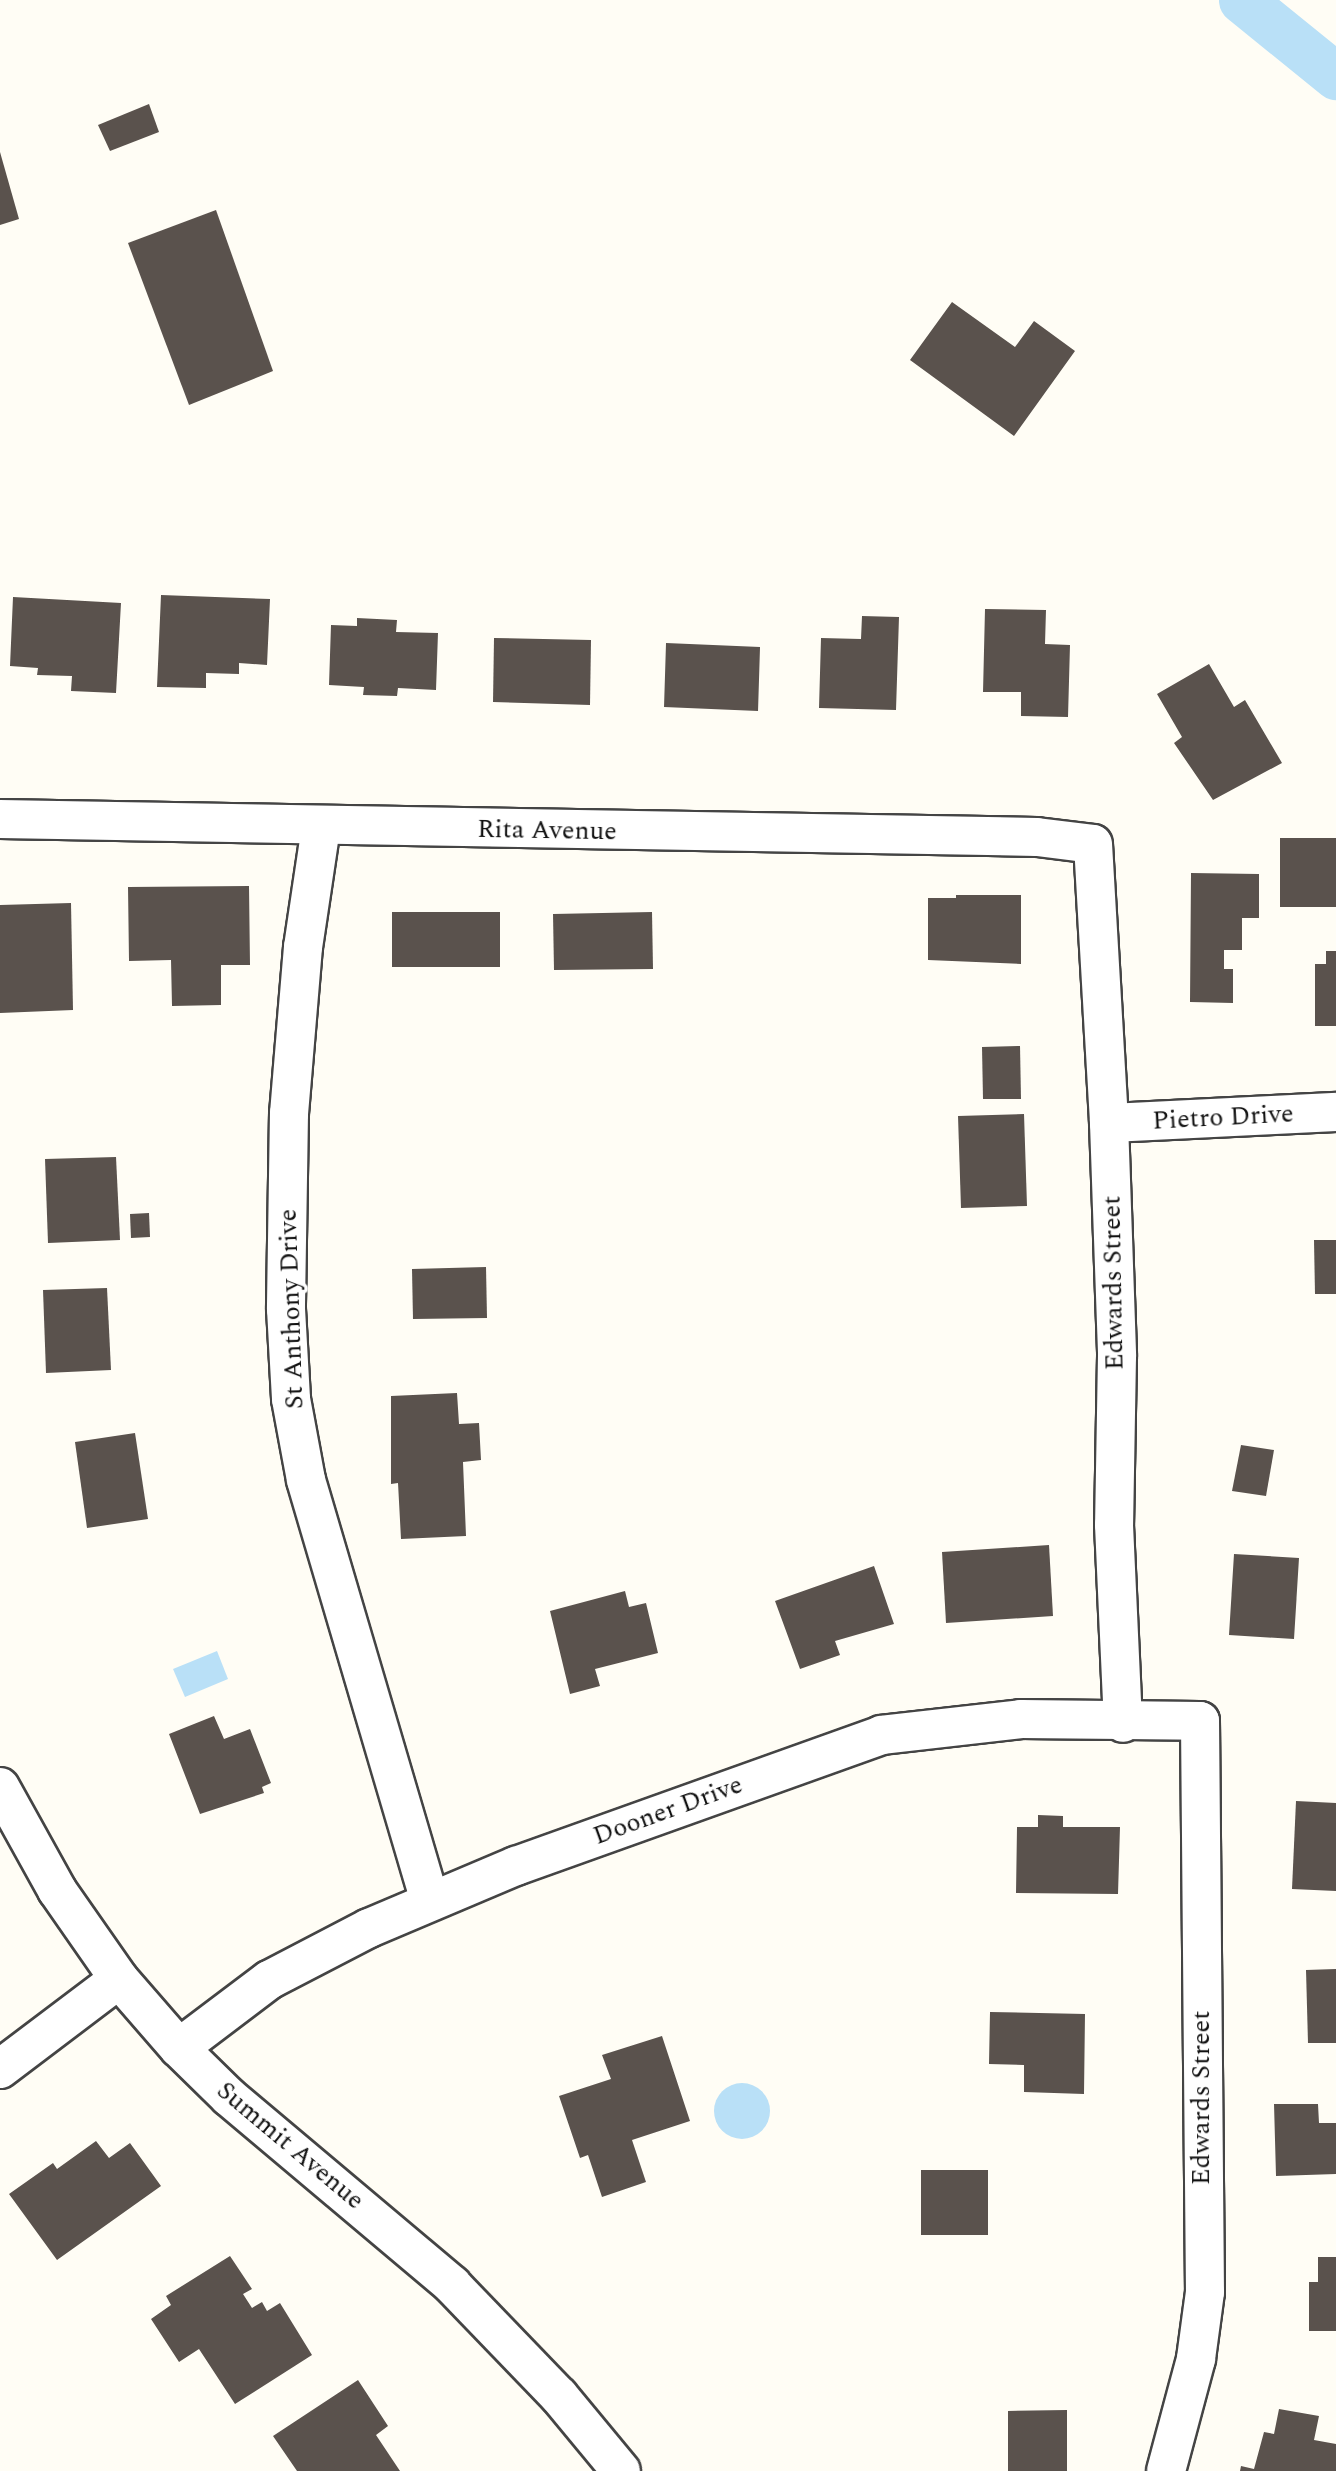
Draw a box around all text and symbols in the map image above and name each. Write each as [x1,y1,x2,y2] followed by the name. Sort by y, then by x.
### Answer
[477,814,617,848] street label: Rita Avenue
[1152,1099,1294,1137] street label: Pietro Drive
[1097,1195,1131,1371] street label: Edwards Street
[273,1208,311,1410] street label: St Anthony Drive
[589,1770,747,1852] street label: Dooner Drive
[1186,2011,1218,2185] street label: Edwards Street
[210,2075,370,2217] street label: Summit Avenue

